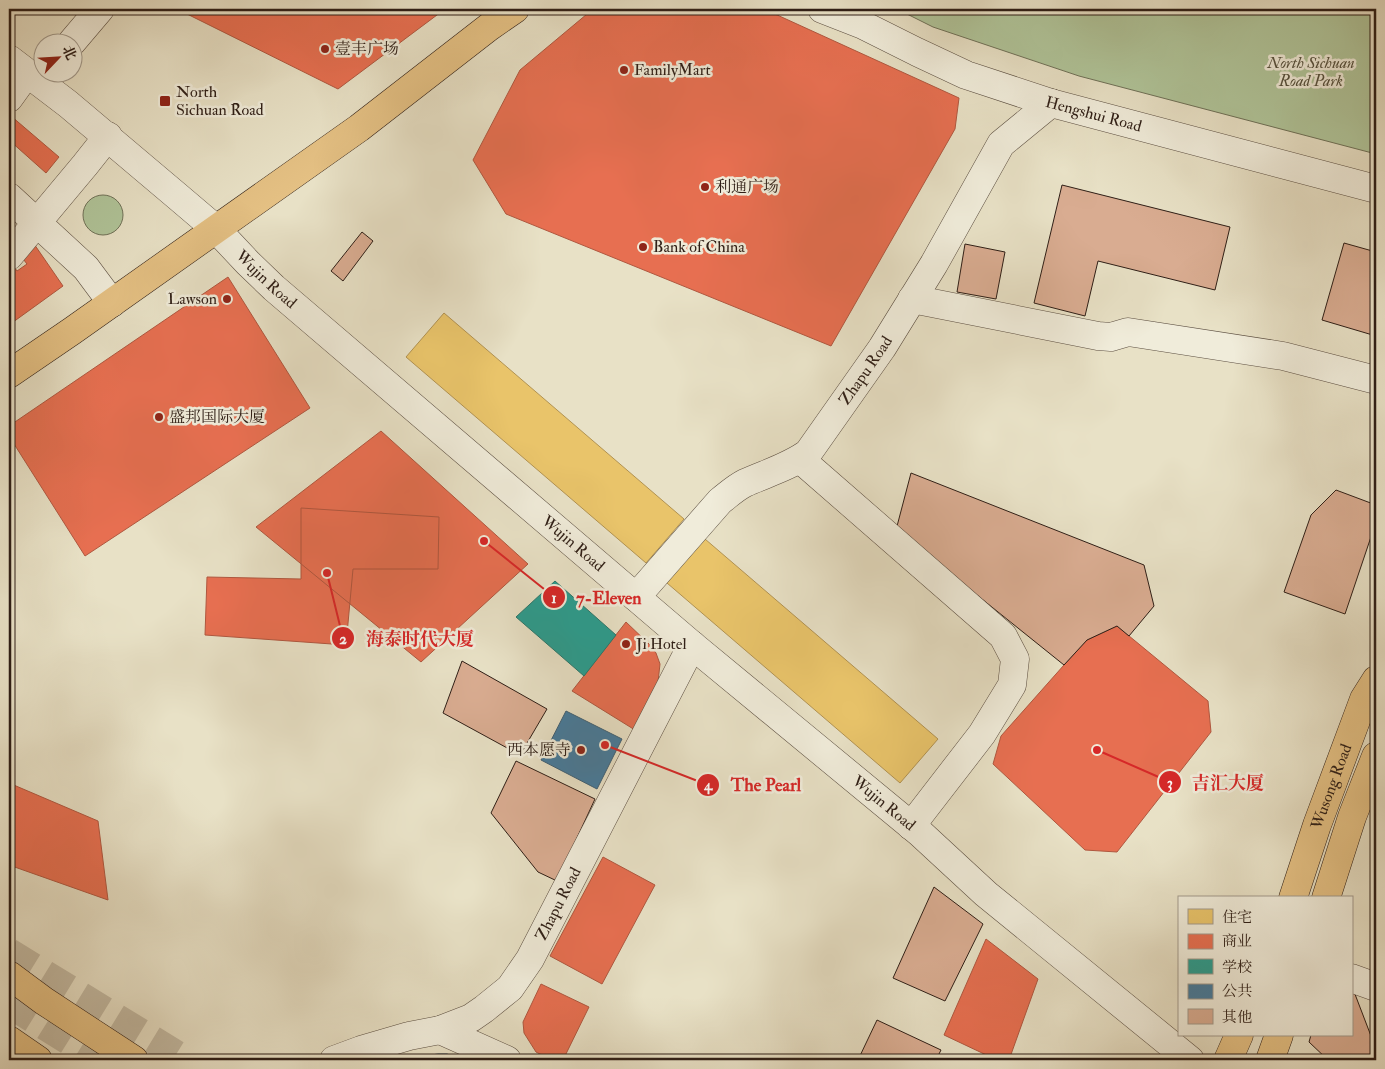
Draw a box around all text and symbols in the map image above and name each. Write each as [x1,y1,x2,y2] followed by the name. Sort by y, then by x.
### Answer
[32,32,82,82] north arrow
[335,39,399,59] place label: 壹丰广场
[59,43,80,63] text: 北
[319,43,331,55] marker: 壹丰广场
[1266,53,1355,91] park label: North Sichuan Road Park
[634,60,711,80] place label: FamilyMart
[618,64,630,76] marker: FamilyMart
[176,82,264,120] place label: North Sichuan Road
[1043,92,1144,137] street label: Hengshui Road
[158,94,172,108] marker: North Sichuan Road
[715,177,779,197] place label: 利通广场
[699,181,711,193] marker: 利通广场
[653,237,745,257] place label: Bank of China
[637,241,649,253] marker: Bank of China
[231,245,301,313] street label: Wujin Road
[168,289,217,309] place label: Lawson
[221,293,233,305] marker: Lawson
[835,332,897,409] street label: Zhapu Road
[169,407,265,427] place label: 盛邦国际大厦
[153,411,165,423] marker: 盛邦国际大厦
[537,510,609,576] street label: Wujin Road
[542,581,652,614] callout: 7-Eleven
[576,587,642,610] text: 7-Eleven
[551,589,557,608] text: 1
[331,622,484,655] callout: 海泰时代大厦
[366,628,474,651] text: 海泰时代大厦
[339,630,347,649] text: 2
[635,634,687,655] place label: Ji Hotel
[620,638,632,650] marker: Ji Hotel
[507,740,571,760] place label: 西本愿寺
[1306,741,1356,833] street label: Wusong Road
[575,744,587,756] marker: 西本愿寺
[1157,766,1274,799] callout: 吉汇大厦
[695,768,811,801] callout: The Pearl
[847,770,920,835] street label: Wujin Road
[1192,772,1264,795] text: 吉汇大厦
[730,774,802,797] text: The Pearl
[1167,774,1173,793] text: 3
[703,776,713,795] text: 4
[531,864,586,944] street label: Zhapu Road
[1178,896,1352,1036] legend
[1222,908,1252,927] text: 住宅
[1222,932,1252,951] text: 商业
[1222,958,1252,977] text: 学校
[1222,982,1252,1001] text: 公共
[1222,1008,1252,1027] text: 其他

